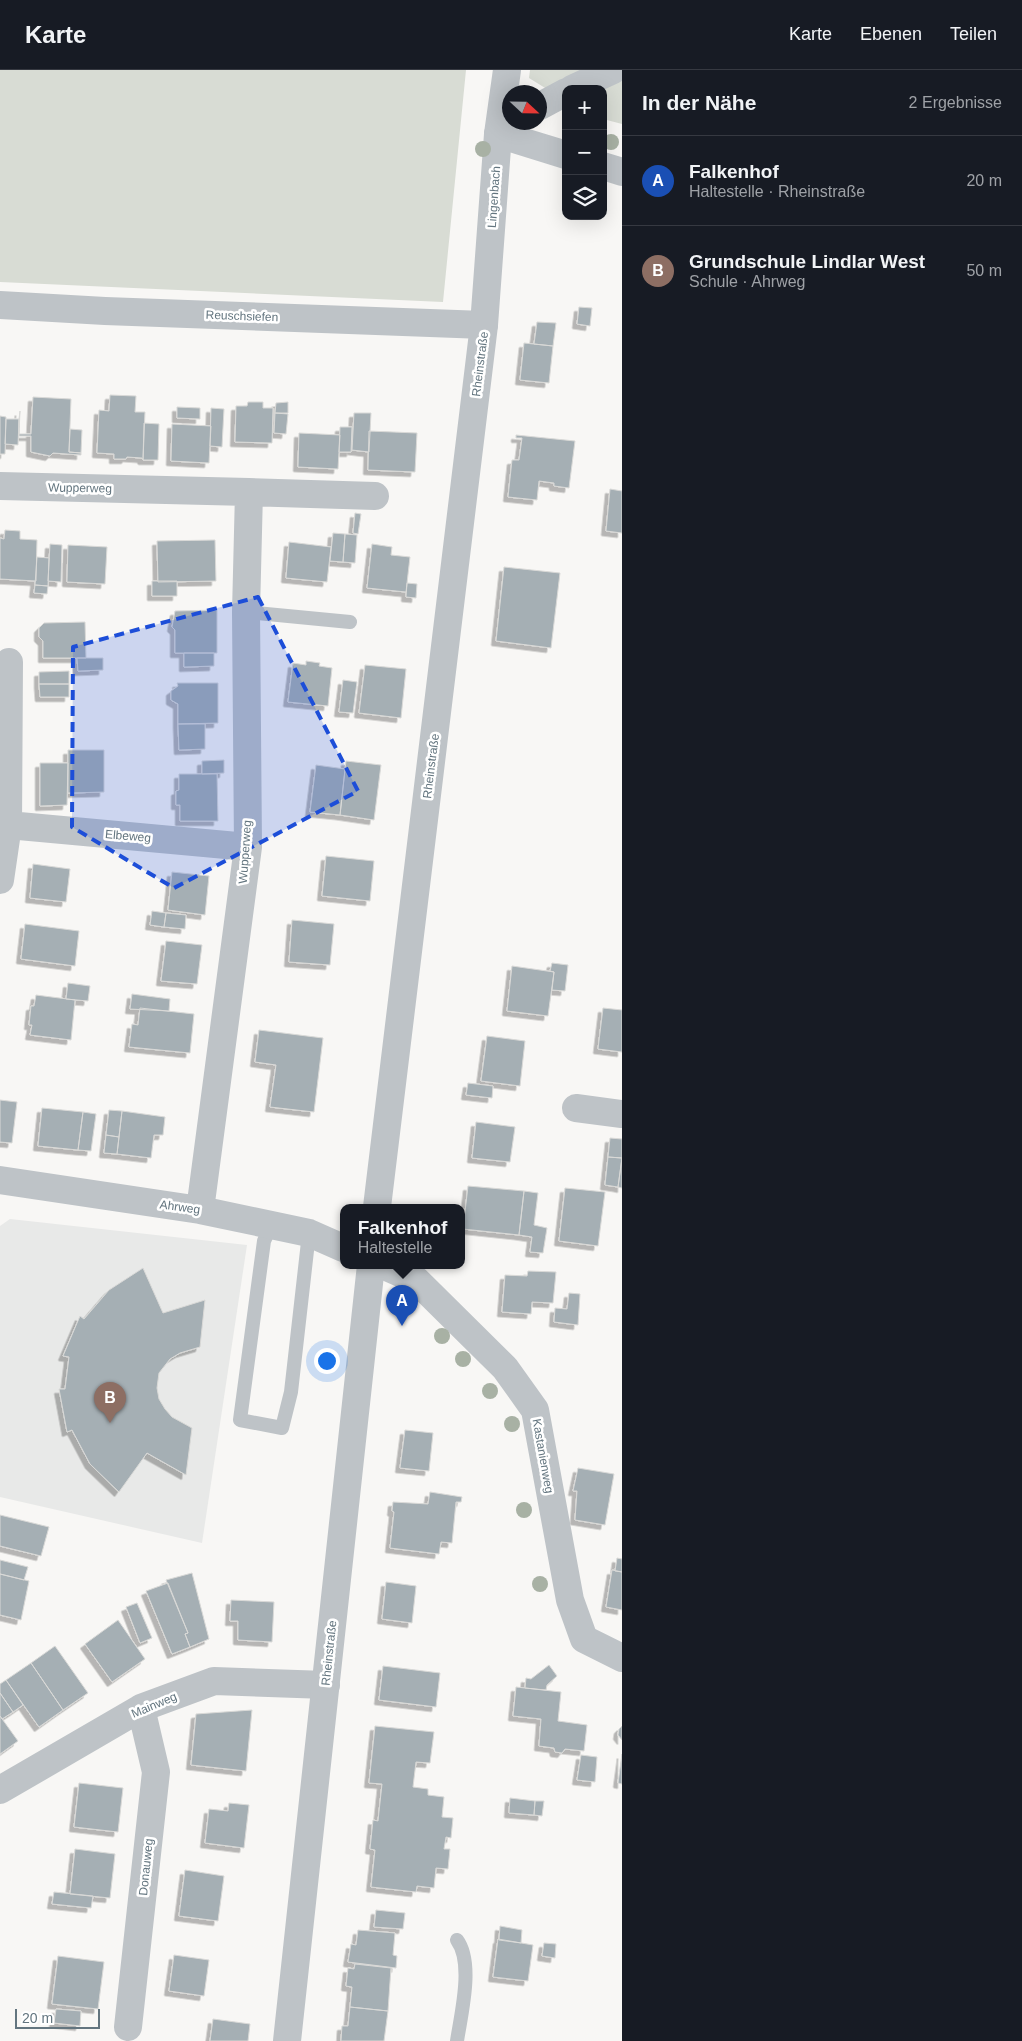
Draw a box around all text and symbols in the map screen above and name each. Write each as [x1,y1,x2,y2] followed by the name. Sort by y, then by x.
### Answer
[25,21,86,48] text: Karte
[789,24,832,44] text: Karte
[860,24,922,44] text: Ebenen
[950,24,997,44] text: Teilen
[502,85,547,130] north arrow
[562,85,607,220] map controls
[562,85,607,130] button: +
[642,91,756,114] text: In der Nähe
[909,94,1002,111] text: 2 Ergebnisse
[562,130,607,175] button: −
[689,161,779,182] text: Falkenhof
[485,166,503,228] street label: Lingenbach
[652,172,664,189] text: A
[966,172,1002,189] text: 20 m
[562,175,607,220] button: layers
[689,183,865,200] text: Haltestelle · Rheinstraße
[689,251,925,272] text: Grundschule Lindlar West
[652,262,664,279] text: B
[966,262,1002,279] text: 50 m
[689,273,806,290] text: Schule · Ahrweg
[205,308,279,324] street label: Reuschsiefen
[469,330,491,397] street label: Rheinstraße
[48,480,112,496] street label: Wupperweg
[420,732,442,799] street label: Rheinstraße
[236,820,254,884] street label: Wupperweg
[104,827,152,845] street label: Elbeweg
[159,1197,201,1217] street label: Ahrweg
[340,1204,465,1269] popup
[358,1217,447,1238] text: Falkenhof
[358,1239,432,1256] text: Haltestelle
[386,1285,418,1326] pin: A
[314,1348,340,1374] your location
[94,1382,126,1423] pin: B
[530,1418,556,1494] street label: Kastanienweg
[319,1619,339,1686] street label: Rheinstraße
[129,1689,179,1721] street label: Mainweg
[136,1838,156,1896] street label: Donauweg
[15,2006,100,2029] scale bar
[22,2010,53,2026] text: 20 m

